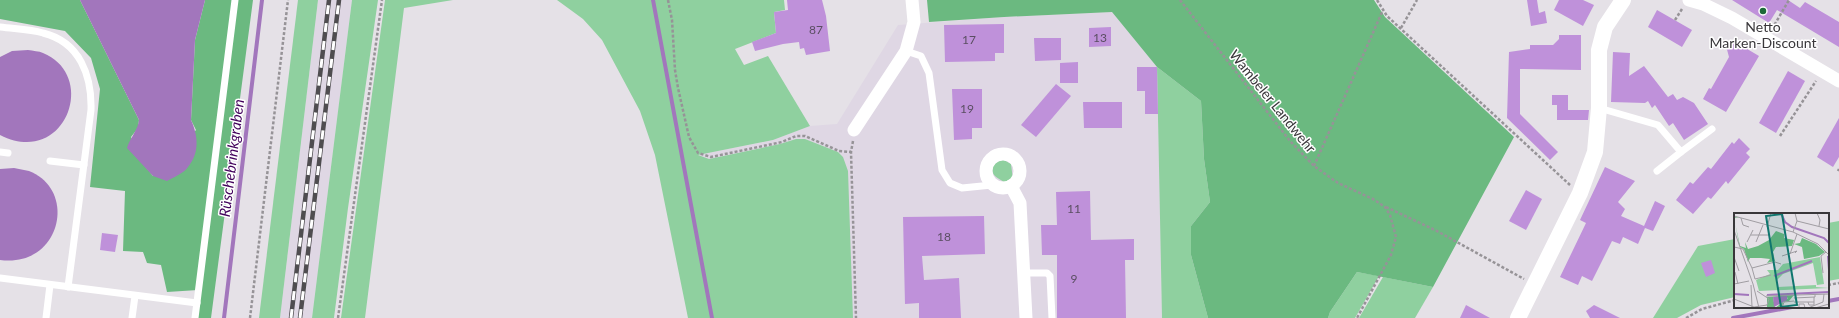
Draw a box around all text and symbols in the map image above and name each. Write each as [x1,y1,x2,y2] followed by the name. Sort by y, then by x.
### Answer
[1758,6,1768,16] marker: Netto Marken-Discount
[1710,18,1816,51] place label: Netto Marken-Discount
[809,22,823,37] house number: 87
[1093,30,1107,45] house number: 13
[962,32,976,47] house number: 17
[1226,46,1320,156] street label: Wambeler Landwehr
[215,98,247,218] water label: Rüschebrinkgraben
[960,101,974,116] house number: 19
[1067,201,1081,216] house number: 11
[1734,213,1829,308] inset map
[937,229,951,244] house number: 18
[1071,271,1078,286] house number: 9

